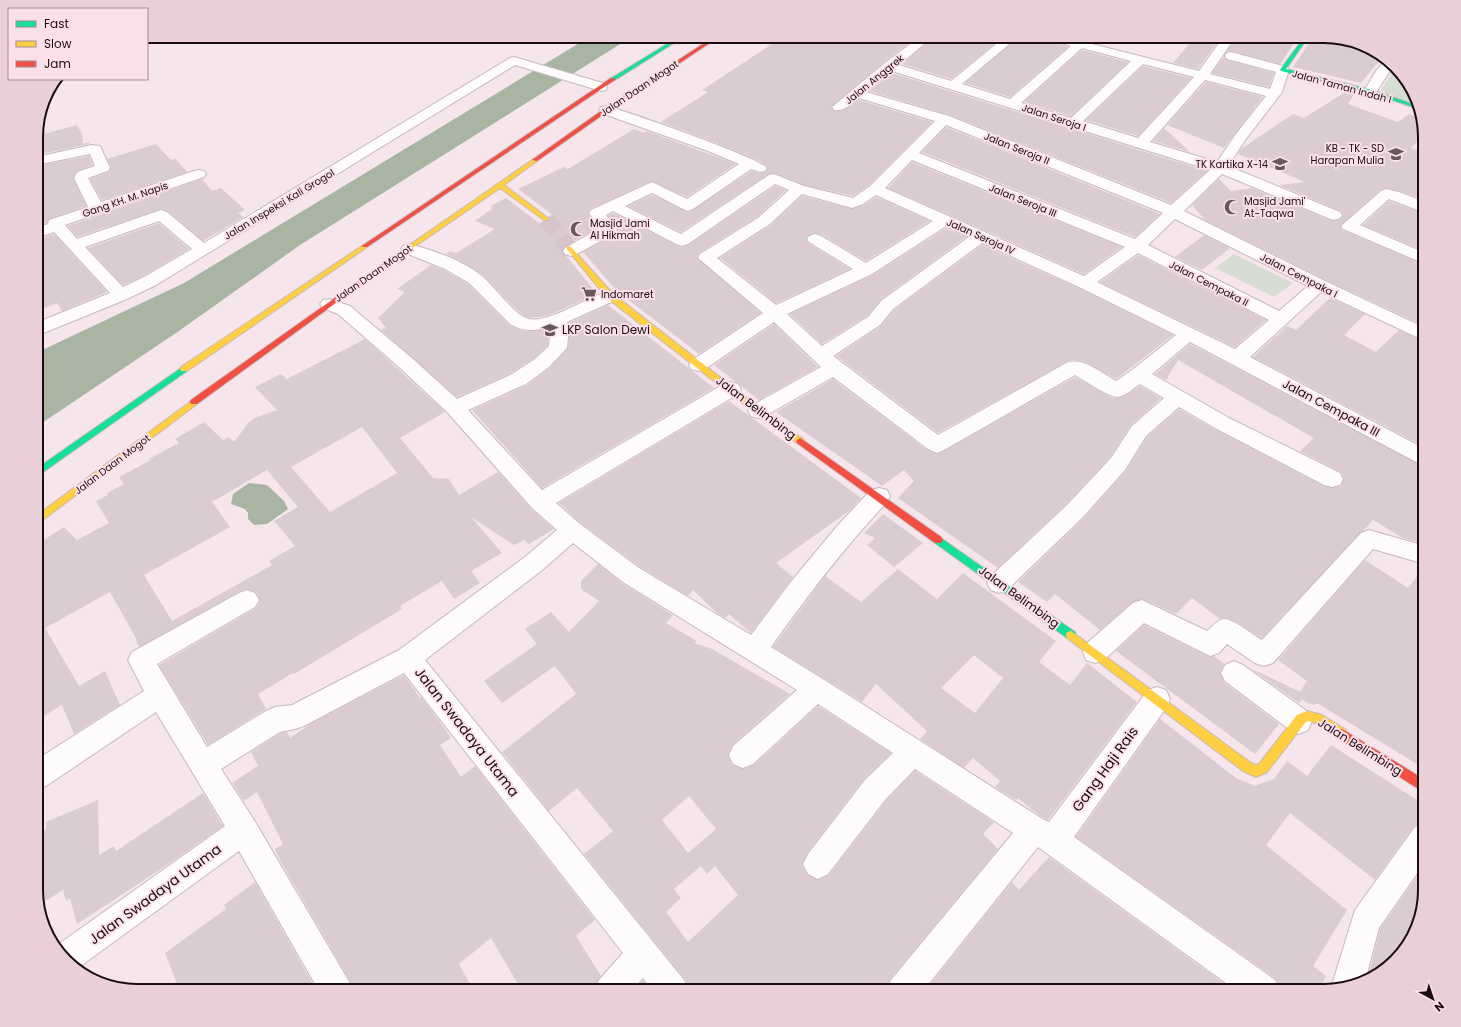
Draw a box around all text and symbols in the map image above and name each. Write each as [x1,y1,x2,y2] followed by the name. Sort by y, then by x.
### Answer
[8,8,148,80] legend
[44,15,69,32] text: Fast
[44,35,72,52] text: Slow
[842,50,908,108] street label: Jalan Anggrek
[44,55,71,72] text: Jam
[597,56,682,120] street label: Jalan Daan Mogot
[1290,66,1393,107] street label: Jalan Taman Indah I
[1020,100,1088,135] street label: Jalan Seroja I
[982,129,1052,168] street label: Jalan Seroja II
[1311,141,1384,168] place label: KB - TK - SD Harapan Mulia
[1387,145,1405,163] school or university icon: KB - TK - SD Harapan Mulia
[1271,155,1289,173] school or university icon: TK Kartika X-14
[1196,157,1268,172] place label: TK Kartika X-14
[221,165,337,244] street label: Jalan Inspeksi Kali Grogol
[80,178,170,221] street label: Gang KH. M. Napis
[987,180,1059,221] street label: Jalan Seroja III
[1244,194,1306,221] place label: Masjid Jami' At-Taqwa
[1223,198,1241,216] mosque icon: Masjid Jami' At-Taqwa
[944,215,1018,258] street label: Jalan Seroja IV
[590,216,650,243] place label: Masjid Jami Al Hikmah
[569,220,587,238] mosque icon: Masjid Jami Al Hikmah
[331,241,415,306] street label: Jalan Daan Mogot
[1257,249,1340,301] street label: Jalan Cempaka I
[1166,257,1251,310] street label: Jalan Cempaka II
[580,285,598,303] supermarket icon: Indomaret
[601,287,654,302] place label: Indomaret
[541,321,559,339] school or university icon: LKP Salon Dewi
[562,321,650,338] place label: LKP Salon Dewi
[713,372,800,443] street label: Jalan Belimbing
[1280,375,1383,440] street label: Jalan Cempaka III
[71,431,154,498] street label: Jalan Daan Mogot
[975,561,1063,632] street label: Jalan Belimbing
[410,663,524,801] street label: Jalan Swadaya Utama
[1315,714,1406,779] street label: Jalan Belimbing
[1067,722,1143,816] street label: Gang Haji Rais
[85,839,225,949] street label: Jalan Swadaya Utama
[1413,979,1453,1019] north arrow
[1431,998,1448,1015] text: N

